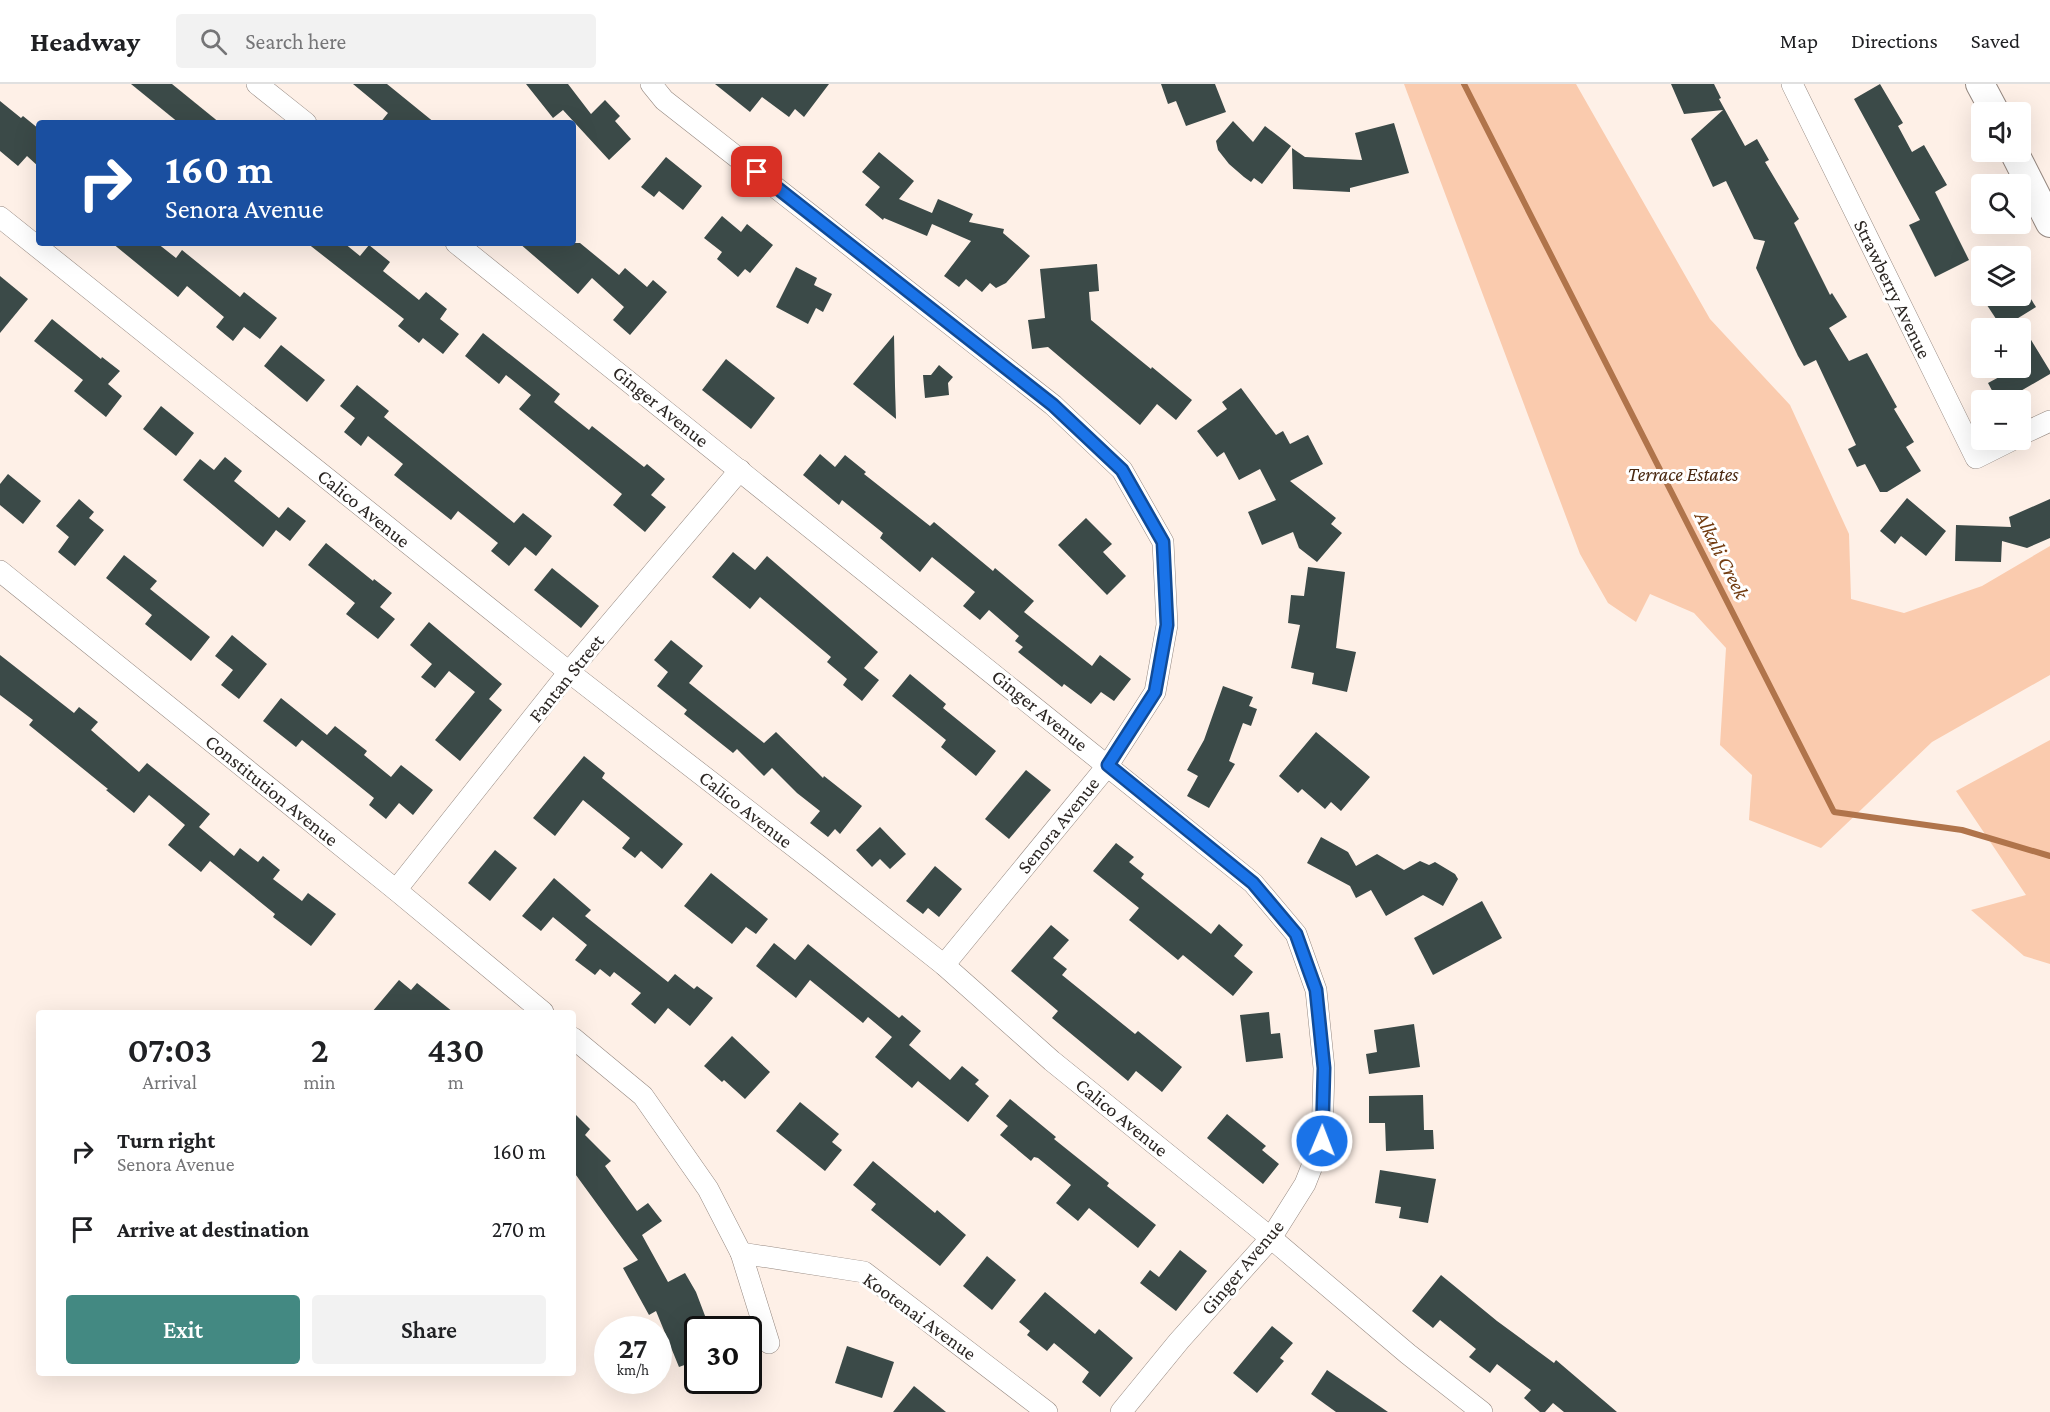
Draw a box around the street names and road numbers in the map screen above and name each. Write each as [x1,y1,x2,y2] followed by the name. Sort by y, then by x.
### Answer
[1849,216,1936,363] street label: Strawberry Avenue
[608,361,713,452] street label: Ginger Avenue
[313,464,415,552] street label: Calico Avenue
[524,629,608,726] street label: Fantan Street
[987,665,1092,756] street label: Ginger Avenue
[201,730,343,850] street label: Constitution Avenue
[695,766,797,852] street label: Calico Avenue
[1012,772,1104,878] street label: Senora Avenue
[1071,1073,1173,1161] street label: Calico Avenue
[1196,1215,1289,1319] street label: Ginger Avenue
[859,1268,981,1364] street label: Kootenai Avenue

